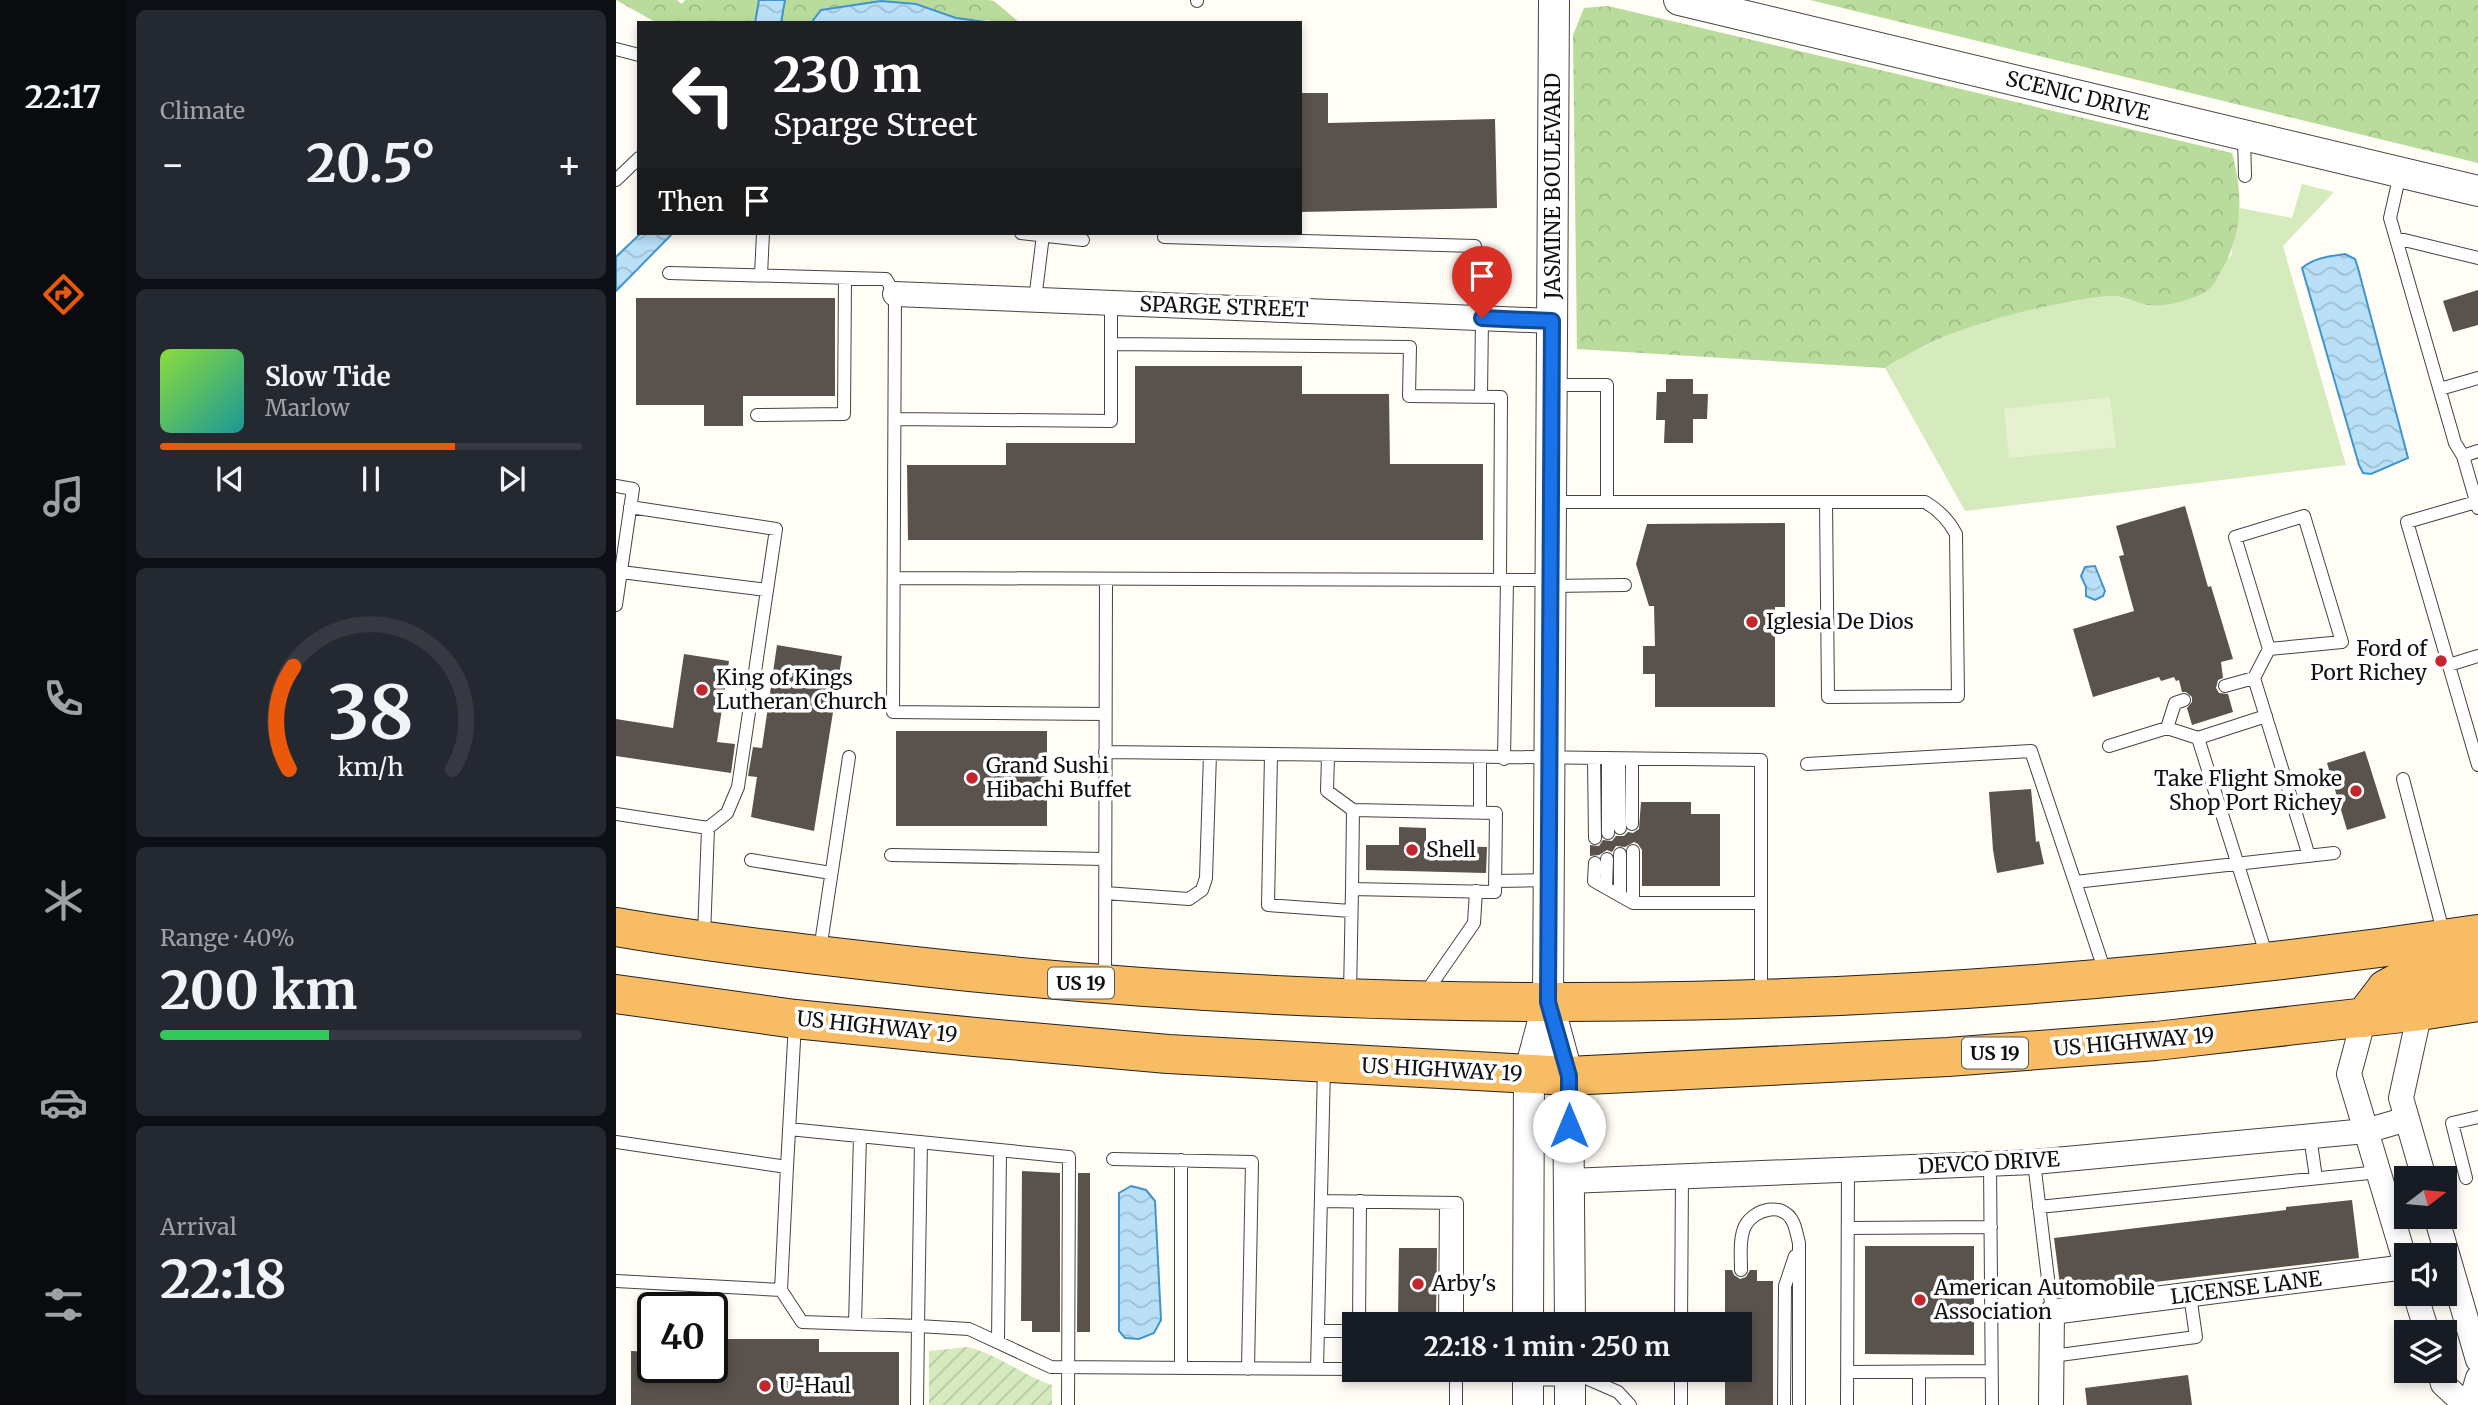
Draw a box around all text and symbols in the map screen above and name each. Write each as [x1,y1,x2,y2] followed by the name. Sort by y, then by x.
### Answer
[773,44,921,105] text: 230 m
[658,49,749,140] icon: left
[2003,65,2154,127] street label: SCENIC DRIVE
[1539,73,1566,300] street label: JASMINE BOULEVARD
[25,77,101,117] text: 22:17
[160,96,245,125] text: Climate
[773,105,977,145] text: Sparge Street
[306,131,436,196] text: 20.5°
[160,141,185,188] text: −
[557,141,582,188] text: +
[738,182,776,220] icon: arrive
[658,185,724,218] text: Then
[1452,246,1512,318] pin
[1463,257,1501,295] icon: arrive
[39,270,88,319] icon: directions
[1139,290,1309,323] street label: SPARGE STREET
[265,360,391,393] text: Slow Tide
[265,393,350,422] text: Marlow
[211,460,249,498] icon: previous
[352,460,390,498] icon: pause
[493,460,531,498] icon: next
[39,472,88,521] icon: music
[1766,608,1914,635] place label: Iglesia De Dios
[1744,614,1760,630] marker: Iglesia De Dios
[2310,635,2428,686] place label: Ford of Port Richey
[2433,653,2449,669] marker: Ford of Port Richey
[716,664,887,715] place label: King of Kings Lutheran Church
[328,667,414,759] text: 38
[39,674,88,723] icon: phone
[694,682,710,698] marker: King of Kings Lutheran Church
[338,750,404,782] text: km/h
[986,752,1132,803] place label: Grand Sushi Hibachi Buffet
[2154,765,2343,816] place label: Take Flight Smoke Shop Port Richey
[964,770,980,786] marker: Grand Sushi Hibachi Buffet
[2348,783,2364,799] marker: Take Flight Smoke Shop Port Richey
[1426,836,1477,863] place label: Shell
[1404,842,1420,858] marker: Shell
[39,876,88,925] icon: climate
[160,923,295,952] text: Range · 40%
[160,958,357,1023] text: 200 km
[1048,967,1114,998] road number: US 19
[795,1005,959,1048] street label: US HIGHWAY 19
[2052,1021,2216,1062] street label: US HIGHWAY 19
[1962,1037,2028,1068] road number: US 19
[1361,1052,1523,1087] street label: US HIGHWAY 19
[39,1078,88,1127] icon: car
[1532,1089,1606,1163] position arrow
[1917,1145,2061,1180] street label: DEVCO DRIVE
[2394,1166,2457,1228] north arrow
[2394,1166,2457,1383] map controls
[160,1212,237,1241] text: Arrival
[2394,1243,2457,1306] button: sound
[160,1247,287,1312] text: 22:18
[2169,1265,2324,1310] street label: LICENSE LANE
[1431,1270,1496,1297] place label: Arby's
[1933,1274,2155,1325] place label: American Automobile Association
[1410,1276,1426,1292] marker: Arby's
[39,1280,88,1329] icon: filters
[637,1292,728,1383] speed limit sign: 40
[1912,1292,1928,1308] marker: American Automobile Association
[2394,1320,2457,1383] button: layers
[1424,1330,1670,1363] text: 22:18 · 1 min · 250 m
[779,1372,852,1399] place label: U-Haul
[757,1378,773,1394] marker: U-Haul

